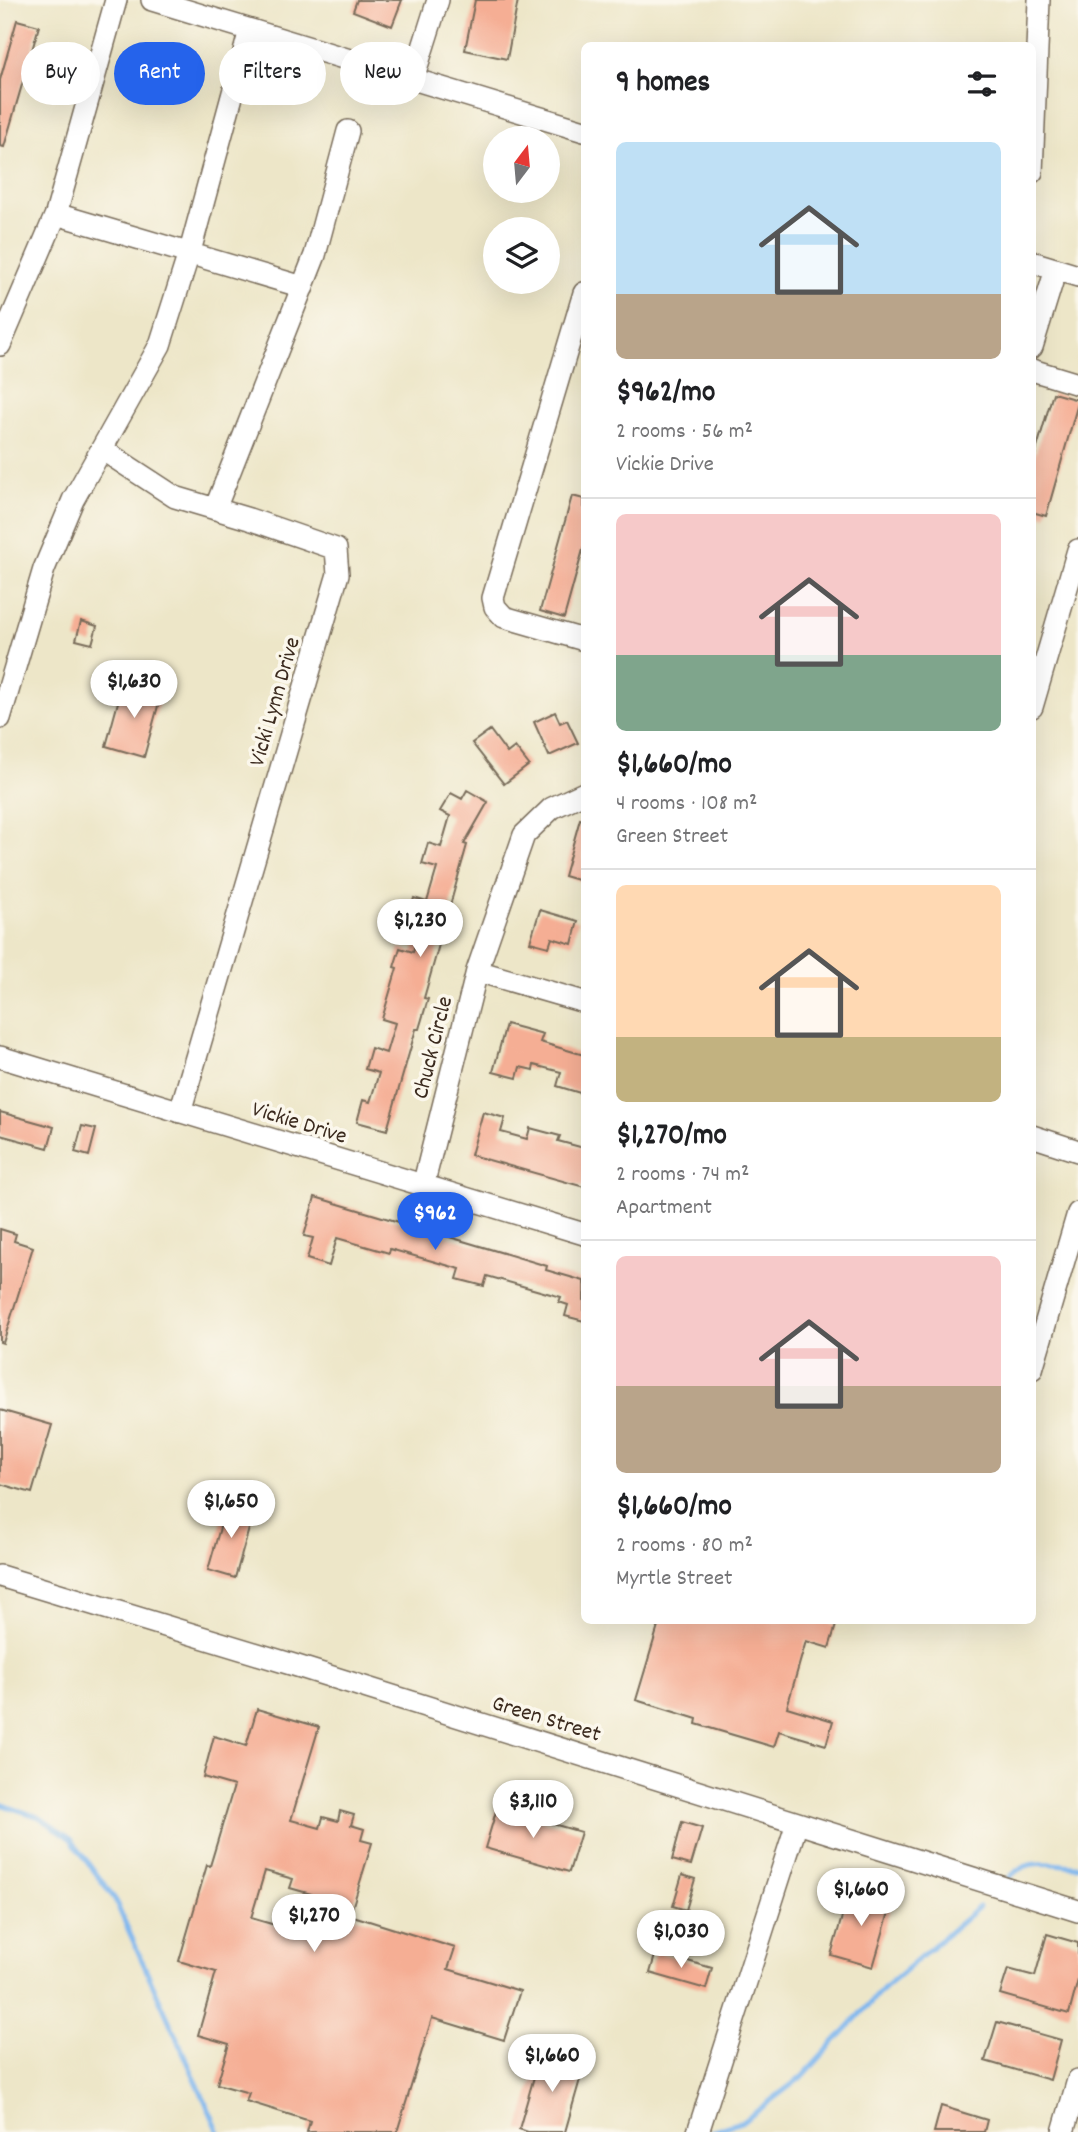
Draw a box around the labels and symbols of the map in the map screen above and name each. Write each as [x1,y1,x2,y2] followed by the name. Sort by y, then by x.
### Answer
[483,126,560,203] north arrow
[242,633,311,770] street label: Vicki Lynn Drive
[77,660,191,720] pin: $1,630
[363,900,477,959] pin: $1,230
[406,993,463,1103] street label: Chuck Circle
[247,1094,351,1154] street label: Vickie Drive
[394,1192,476,1252] pin: $962
[174,1480,288,1540] pin: $1,650
[488,1688,604,1753] street label: Green Street
[476,1780,590,1840] pin: $3,110
[804,1868,918,1928] pin: $1,660
[257,1895,371,1954] pin: $1,270
[624,1910,738,1970] pin: $1,030
[495,2035,609,2094] pin: $1,660

